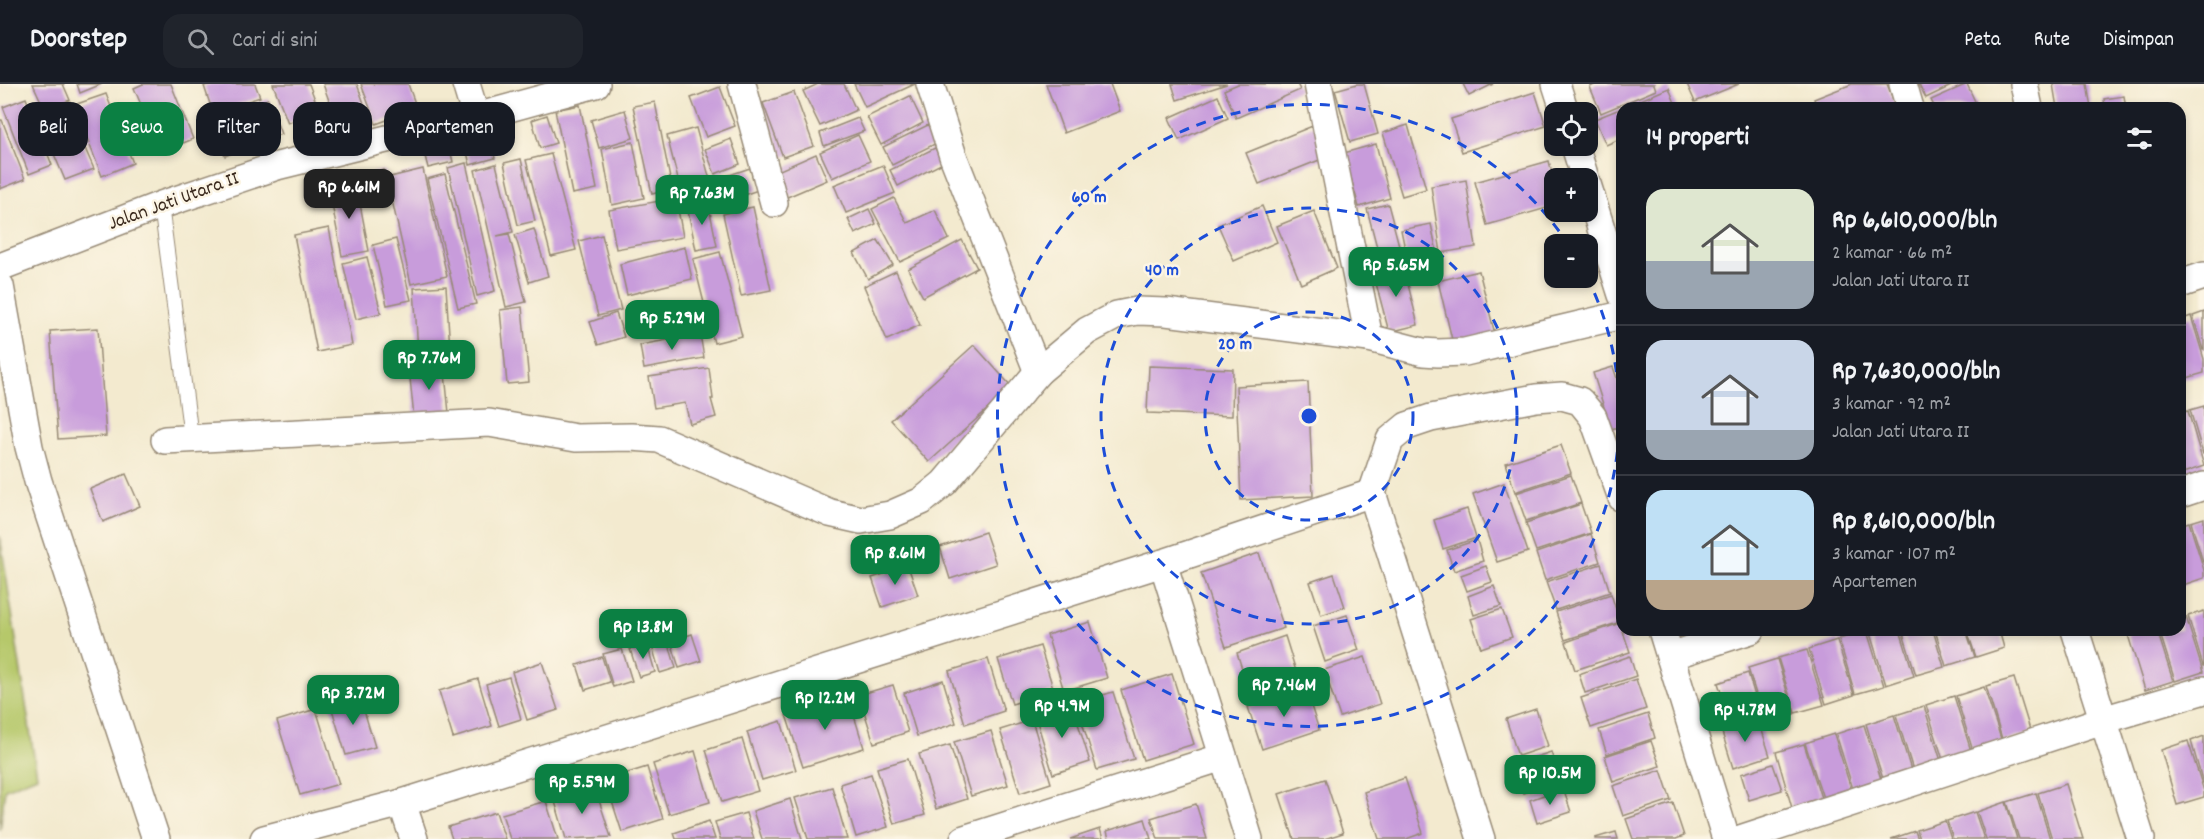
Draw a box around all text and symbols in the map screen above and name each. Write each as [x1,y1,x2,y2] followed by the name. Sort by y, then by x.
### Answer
[163,14,583,68] search box
[30,21,127,61] text: Doorstep
[184,25,217,58] icon: search
[232,26,317,57] text: Cari di sini
[1964,26,2001,56] text: Peta
[2034,26,2070,56] text: Rute
[2103,26,2174,56] text: Disimpan
[18,102,88,156] chip: Beli
[100,102,184,156] chip: Sewa
[196,102,281,156] chip: Filter
[293,102,372,156] chip: Baru
[384,102,515,156] chip: Apartemen
[1544,102,1598,288] map controls
[1544,102,1598,156] button: locate
[1646,120,1749,157] text: 14 properti
[2123,122,2156,155] icon: filters
[105,165,243,239] street label: Jalan Jati Utara II
[1544,168,1598,222] button: +
[287,169,411,220] pin: Rp 6.61M
[318,174,380,202] text: Rp 6.61M
[640,175,764,226] pin: Rp 7.63M
[670,180,734,208] text: Rp 7.63M
[1071,186,1107,211] text: 60 m
[1832,203,1997,240] text: Rp 6,610,000/bln
[1694,213,1766,285] icon: home
[1544,234,1598,288] button: −
[1832,240,1952,268] text: 2 kamar · 66 m²
[1334,247,1458,298] pin: Rp 5.65M
[1363,252,1429,280] text: Rp 5.65M
[1145,259,1179,284] text: 40 m
[1832,268,1969,296] text: Jalan Jati Utara II
[610,300,734,351] pin: Rp 5.29M
[639,305,705,333] text: Rp 5.29M
[1218,333,1252,358] text: 20 m
[367,340,491,391] pin: Rp 7.76M
[397,345,461,373] text: Rp 7.76M
[1832,354,2000,391] text: Rp 7,630,000/bln
[1694,364,1766,436] icon: home
[1832,391,1951,419] text: 3 kamar · 92 m²
[1299,406,1319,426] centre of rings
[1832,419,1969,447] text: Jalan Jati Utara II
[1832,504,1995,541] text: Rp 8,610,000/bln
[1694,514,1766,586] icon: home
[833,535,957,586] pin: Rp 8.61M
[865,540,925,568] text: Rp 8.61M
[1832,541,1956,569] text: 3 kamar · 107 m²
[1832,569,1917,597] text: Apartemen
[581,609,705,660] pin: Rp 13.8M
[613,614,673,642] text: Rp 13.8M
[1222,667,1346,718] pin: Rp 7.46M
[1252,672,1316,700] text: Rp 7.46M
[291,675,415,726] pin: Rp 3.72M
[321,680,385,708] text: Rp 3.72M
[763,680,887,731] pin: Rp 12.2M
[795,685,855,713] text: Rp 12.2M
[1007,688,1117,739] pin: Rp 4.9M
[1683,692,1807,743] pin: Rp 4.78M
[1034,693,1090,721] text: Rp 4.9M
[1714,697,1776,725] text: Rp 4.78M
[1488,755,1612,806] pin: Rp 10.5M
[1518,760,1582,788] text: Rp 10.5M
[520,764,644,815] pin: Rp 5.59M
[549,769,615,797] text: Rp 5.59M

